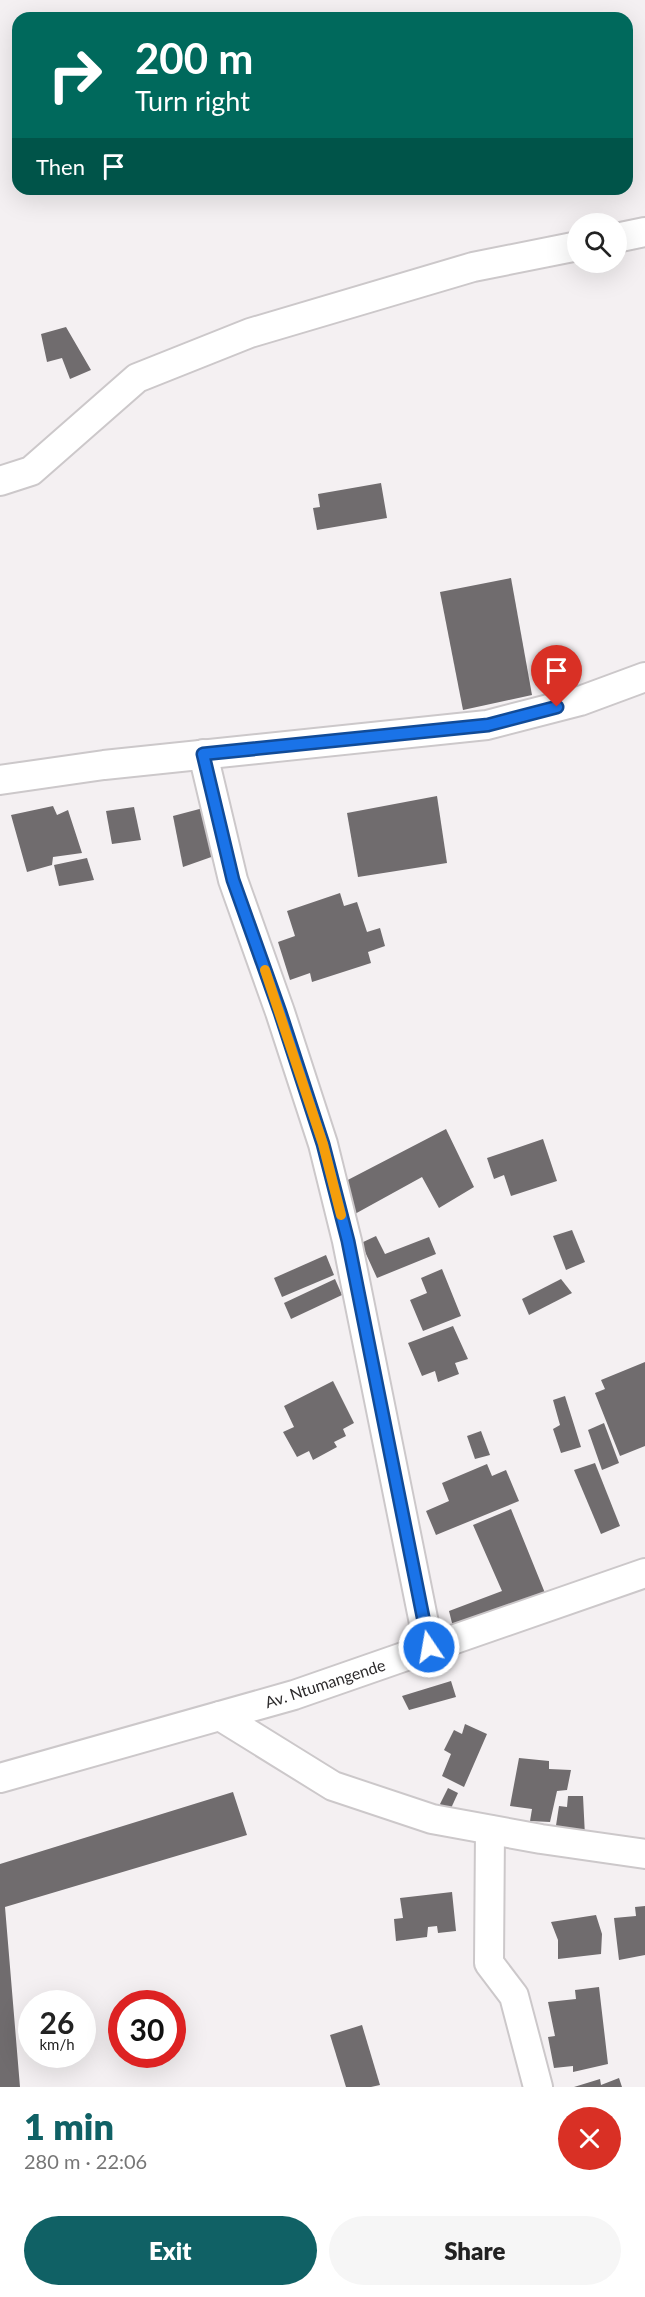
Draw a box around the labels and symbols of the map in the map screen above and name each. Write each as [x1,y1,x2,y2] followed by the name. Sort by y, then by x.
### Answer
[531,645,582,707] pin
[397,1615,461,1679] position arrow
[262,1655,388,1711] street label: Av. Ntumangende
[108,1990,186,2068] speed limit sign: 30

